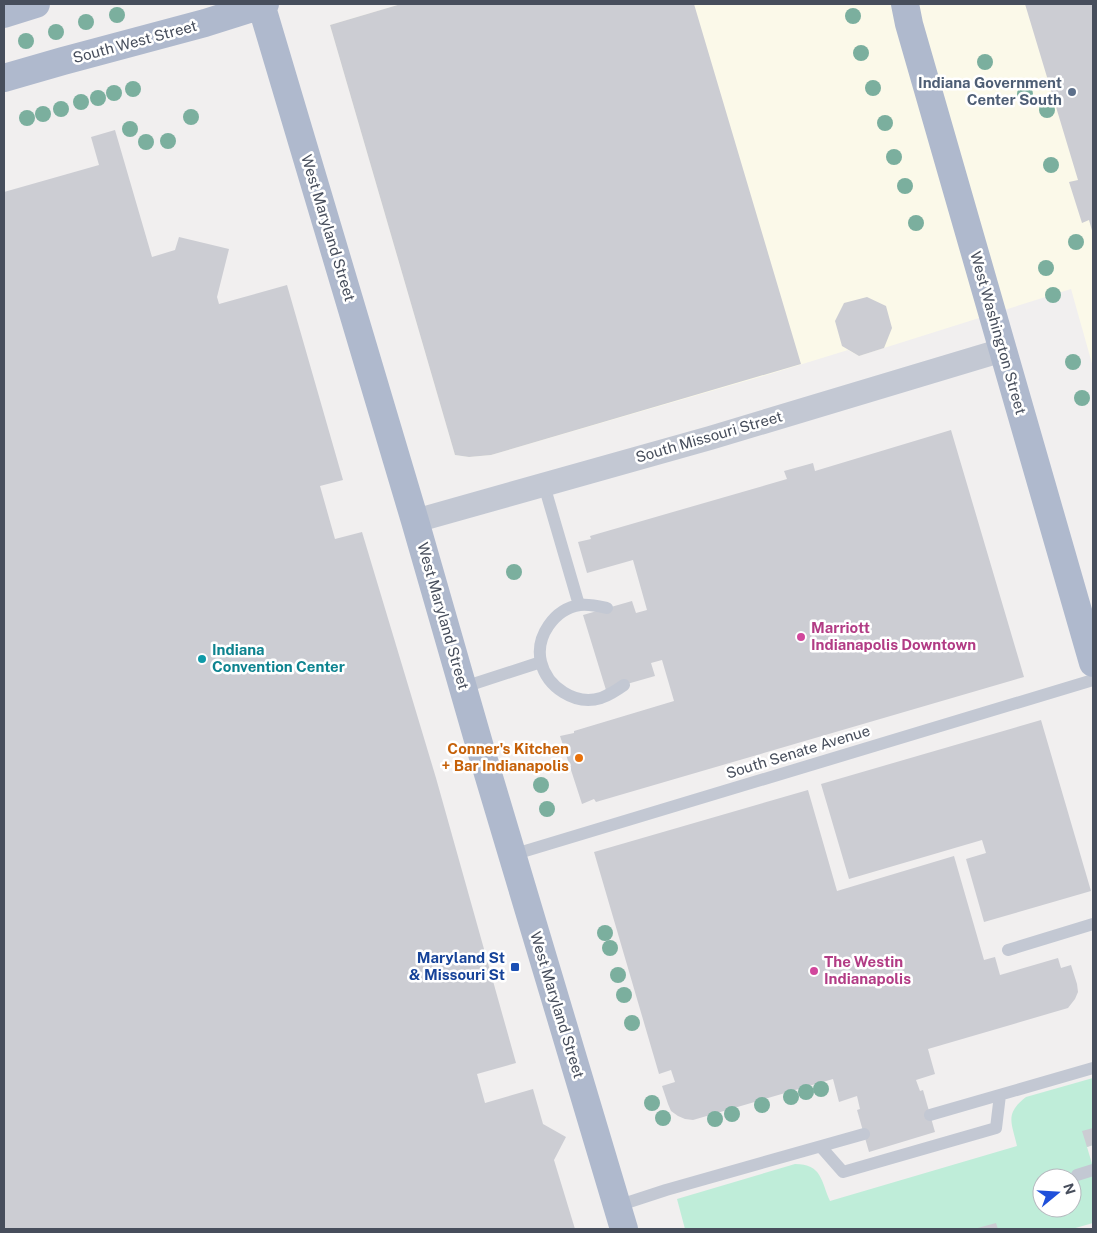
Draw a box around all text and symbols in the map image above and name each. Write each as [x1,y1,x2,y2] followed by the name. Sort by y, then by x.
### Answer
[71,17,199,66] street label: South West Street
[918,74,1062,108] place label: Indiana Government Center South
[1066,86,1078,98] marker: Indiana Government Center South
[298,152,359,303] street label: West Maryland Street
[967,249,1030,416] street label: West Washington Street
[634,407,784,466] street label: South Missouri Street
[414,540,473,692] street label: West Maryland Street
[811,619,976,653] place label: Marriott Indianapolis Downtown
[795,631,807,643] marker: Marriott Indianapolis Downtown
[212,641,345,675] place label: Indiana Convention Center
[196,653,208,665] marker: Indiana Convention Center
[724,722,872,782] street label: South Senate Avenue
[441,740,569,774] place label: Conner's Kitchen + Bar Indianapolis
[573,752,585,764] marker: Conner's Kitchen + Bar Indianapolis
[527,929,588,1080] street label: West Maryland Street
[409,949,505,983] place label: Maryland St & Missouri St
[824,953,911,987] place label: The Westin Indianapolis
[509,961,521,973] marker: Maryland St & Missouri St
[808,965,820,977] marker: The Westin Indianapolis
[1032,1168,1082,1218] north arrow
[1060,1181,1079,1197] text: N

